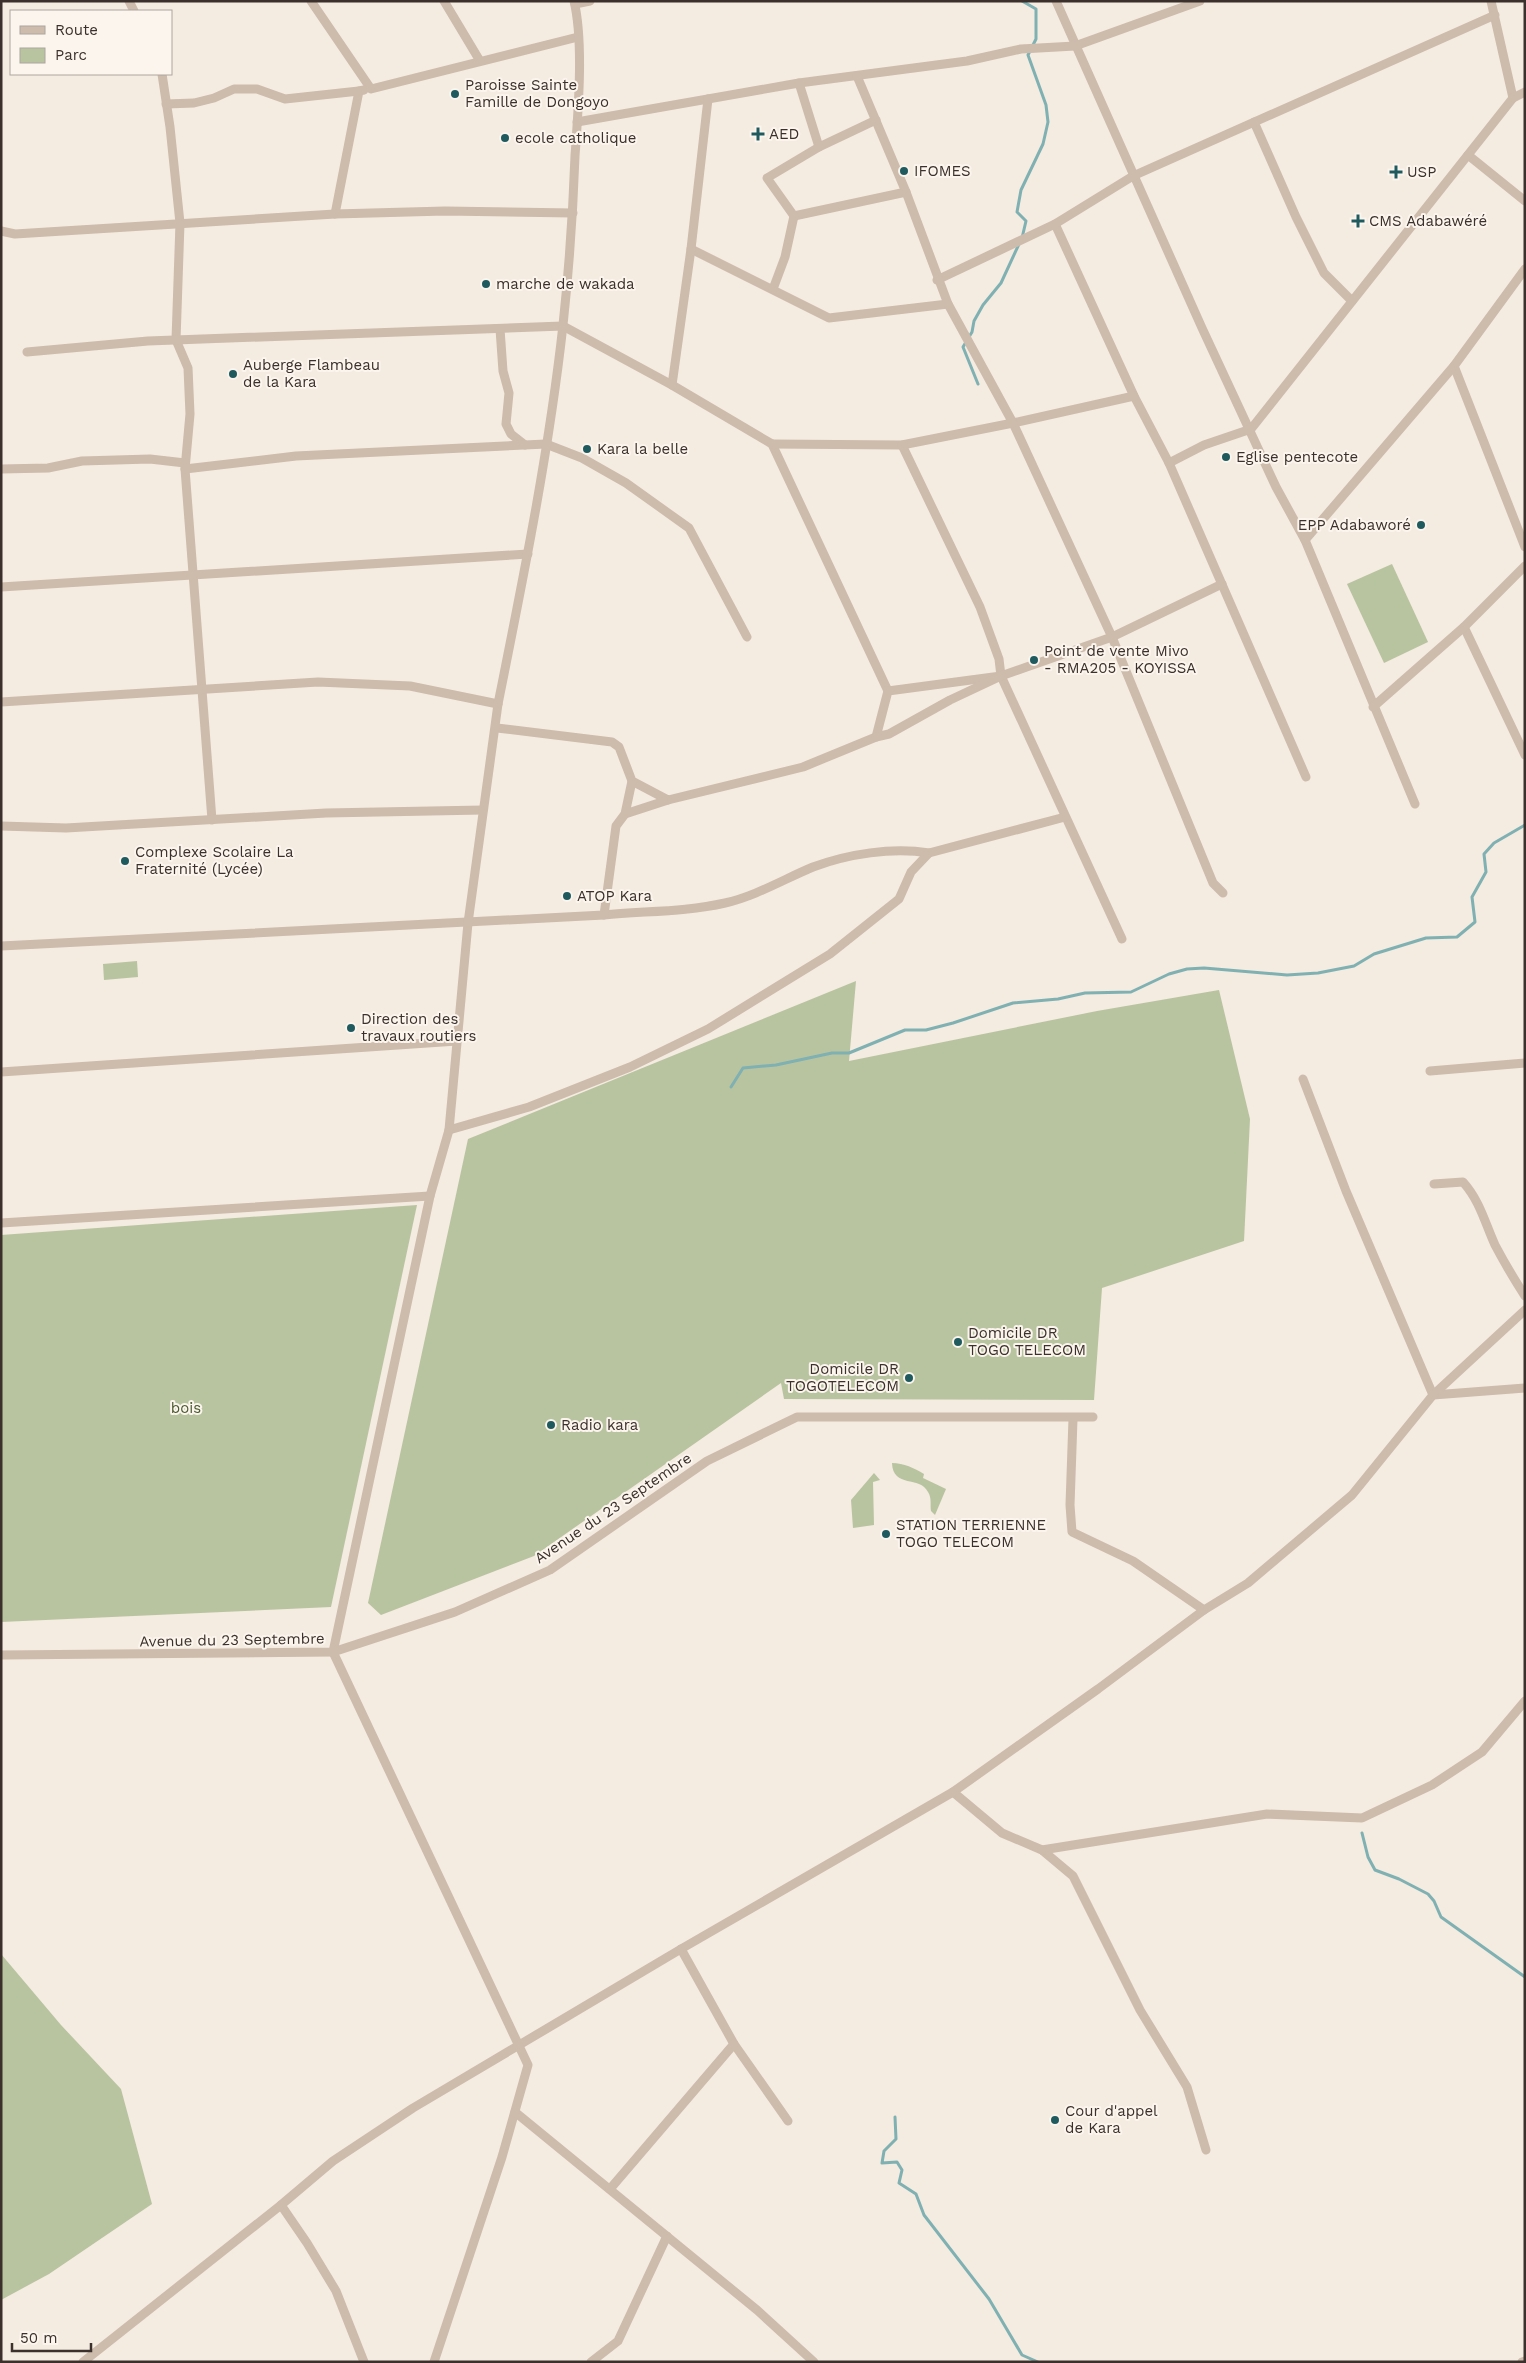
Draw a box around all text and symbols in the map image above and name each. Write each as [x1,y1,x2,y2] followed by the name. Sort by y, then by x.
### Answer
[10,10,172,75] legend
[55,21,98,39] text: Route
[55,46,87,64] text: Parc
[465,76,609,111] place label: Paroisse Sainte Famille de Dongoyo
[449,88,461,100] marker: Paroisse Sainte Famille de Dongoyo
[769,125,799,143] place label: AED
[751,127,765,141] marker: AED
[515,129,636,147] place label: ecole catholique
[499,132,511,144] marker: ecole catholique
[914,162,971,180] place label: IFOMES
[1407,163,1436,181] place label: USP
[898,165,910,177] marker: IFOMES
[1389,165,1403,179] marker: USP
[1369,212,1487,230] place label: CMS Adabawéré
[1351,214,1365,228] marker: CMS Adabawéré
[496,275,635,293] place label: marche de wakada
[480,278,492,290] marker: marche de wakada
[243,356,380,391] place label: Auberge Flambeau de la Kara
[227,368,239,380] marker: Auberge Flambeau de la Kara
[597,440,688,458] place label: Kara la belle
[581,443,593,455] marker: Kara la belle
[1236,448,1358,466] place label: Eglise pentecote
[1220,451,1232,463] marker: Eglise pentecote
[1298,516,1411,534] place label: EPP Adabaworé
[1415,519,1427,531] marker: EPP Adabaworé
[1044,642,1196,677] place label: Point de vente Mivo - RMA205 - KOYISSA
[1028,654,1040,666] marker: Point de vente Mivo - RMA205 - KOYISSA
[135,843,294,878] place label: Complexe Scolaire La Fraternité (Lycée)
[119,855,131,867] marker: Complexe Scolaire La Fraternité (Lycée)
[577,887,652,905] place label: ATOP Kara
[561,890,573,902] marker: ATOP Kara
[361,1010,476,1045] place label: Direction des travaux routiers
[345,1022,357,1034] marker: Direction des travaux routiers
[968,1324,1086,1359] place label: Domicile DR TOGO TELECOM
[952,1336,964,1348] marker: Domicile DR TOGO TELECOM
[786,1360,899,1395] place label: Domicile DR TOGOTELECOM
[903,1372,915,1384] marker: Domicile DR TOGOTELECOM
[171,1399,201,1417] park label: bois
[561,1416,639,1434] place label: Radio kara
[545,1419,557,1431] marker: Radio kara
[531,1449,695,1567] street label: Avenue du 23 Septembre
[896,1516,1046,1551] place label: STATION TERRIENNE TOGO TELECOM
[880,1528,892,1540] marker: STATION TERRIENNE TOGO TELECOM
[139,1629,325,1651] street label: Avenue du 23 Septembre
[1065,2102,1158,2137] place label: Cour d'appel de Kara
[1049,2114,1061,2126] marker: Cour d'appel de Kara
[12,2320,91,2352] scale bar
[20,2329,57,2347] text: 50 m

